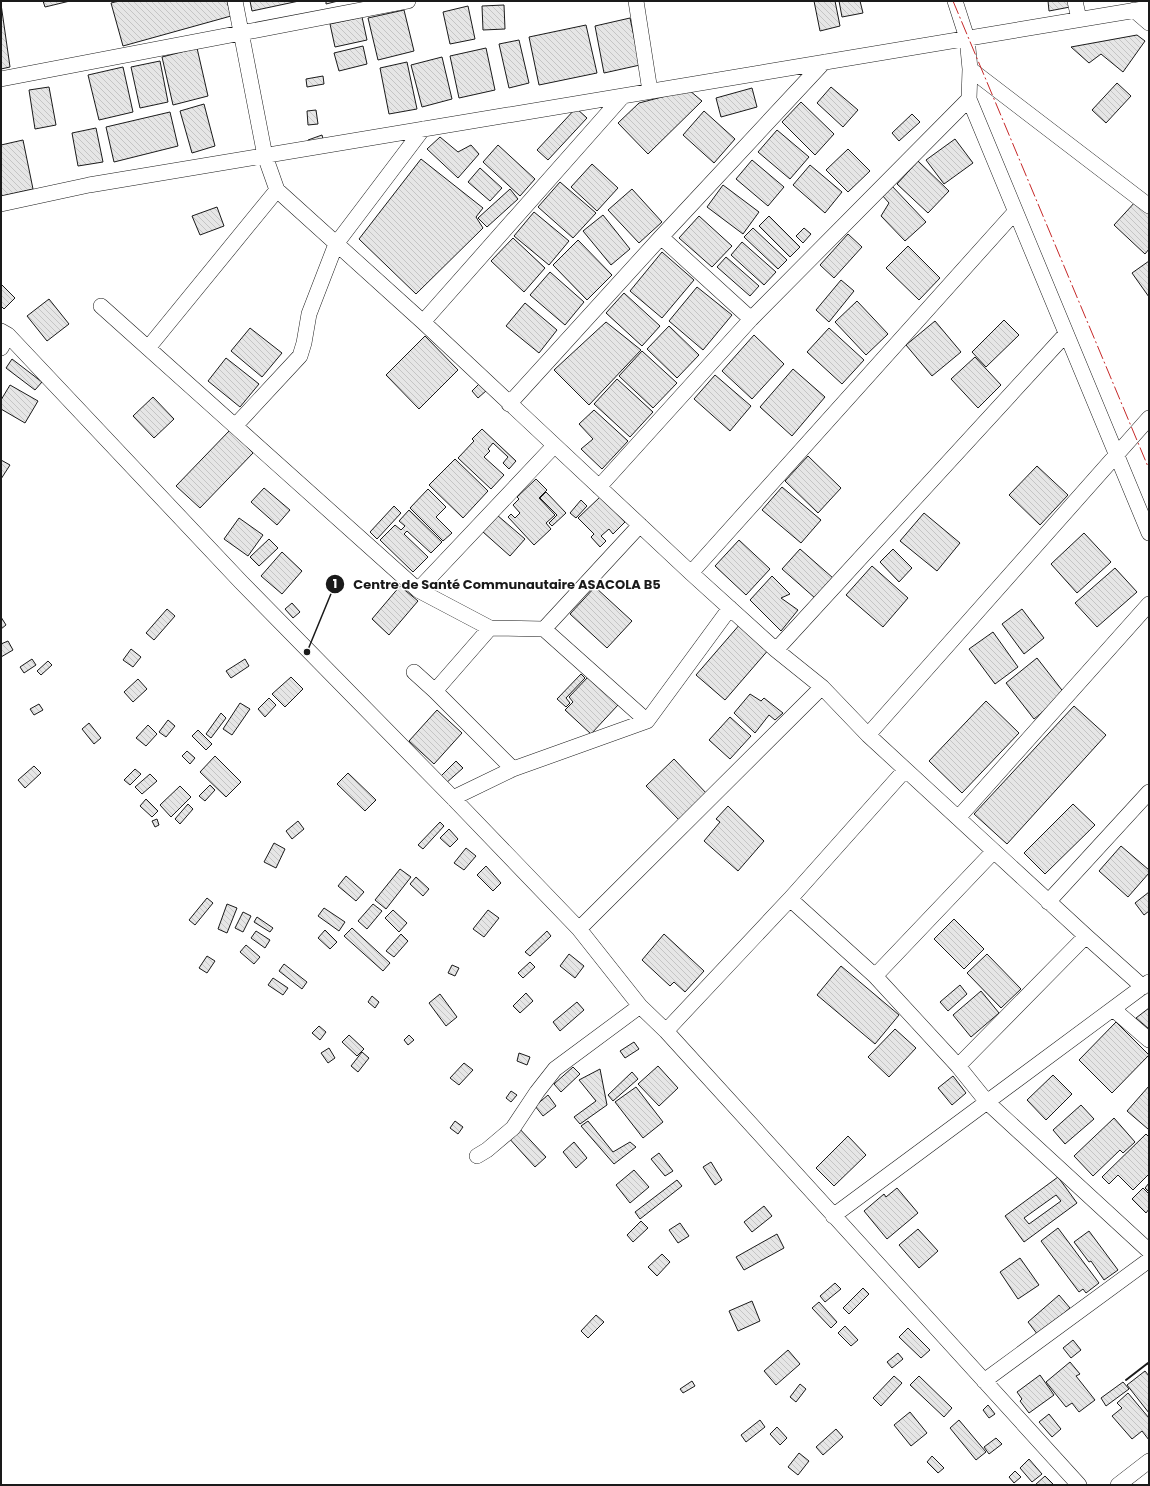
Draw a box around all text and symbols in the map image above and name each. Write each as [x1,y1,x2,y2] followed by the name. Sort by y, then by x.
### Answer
[325,571,668,596] callout: Centre de Santé Communautaire ASACOLA B5
[333,575,337,592] text: 1
[353,575,661,594] text: Centre de Santé Communautaire ASACOLA B5

